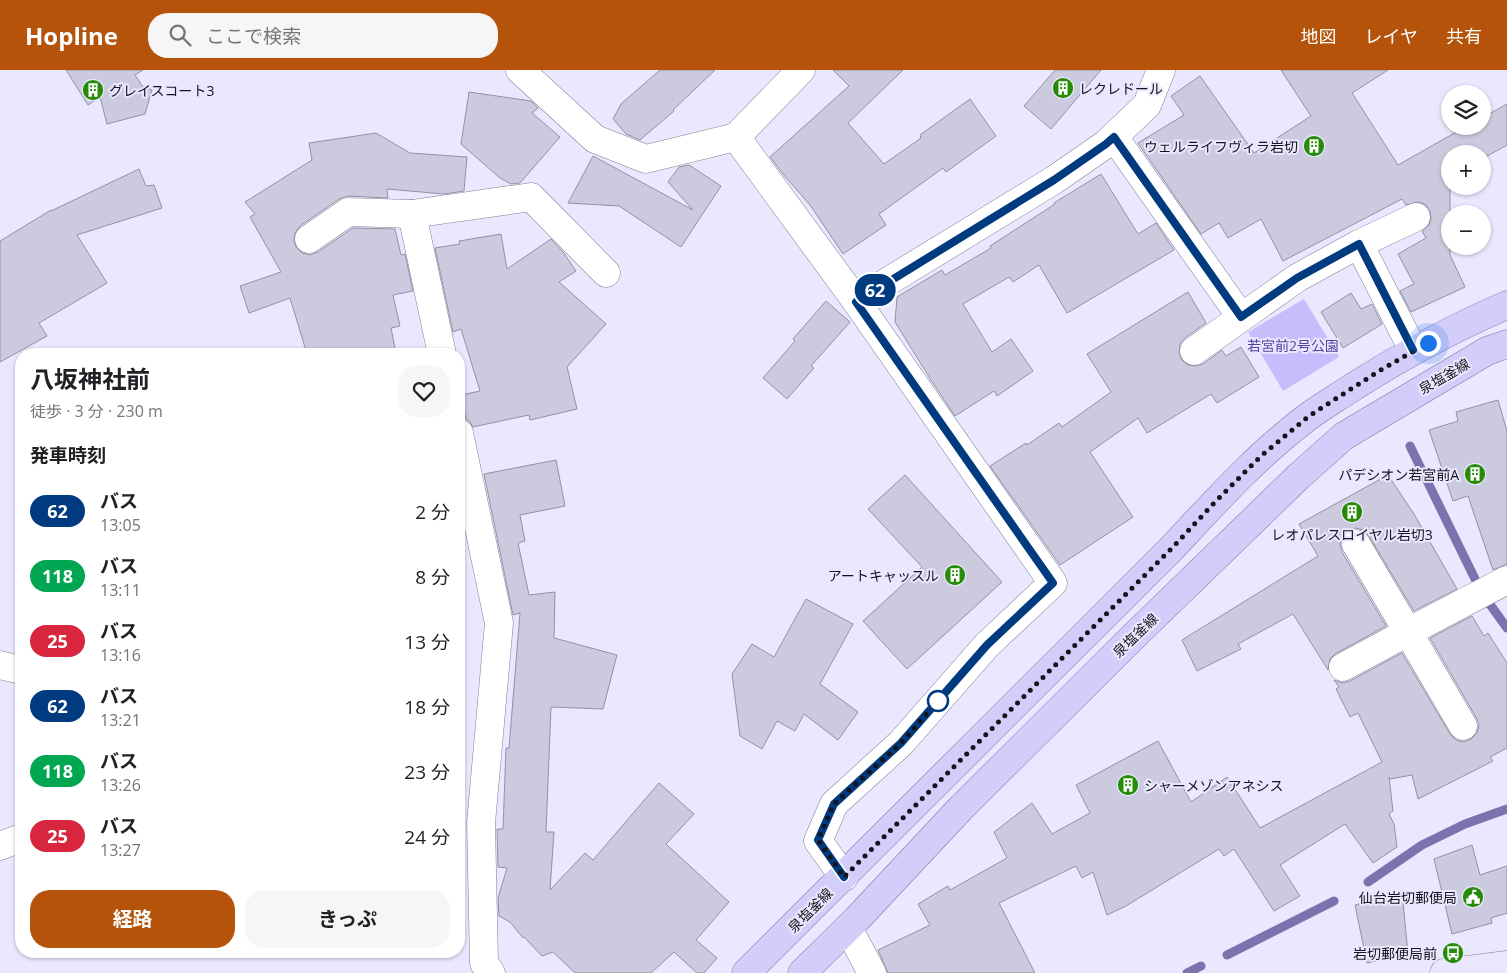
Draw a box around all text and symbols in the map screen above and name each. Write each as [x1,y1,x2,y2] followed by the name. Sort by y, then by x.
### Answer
[148,13,498,58] search box
[25,19,118,52] text: Hopline
[166,21,194,49] icon: search
[206,23,301,49] text: ここで検索
[1301,24,1337,48] text: 地図
[1365,24,1418,48] text: レイヤ
[1446,24,1482,48] text: 共有
[1051,76,1075,100] building icon: レクレドール
[81,78,105,102] building icon: グレイスコート3
[1079,79,1163,98] place label: レクレドール
[109,81,215,100] place label: グレイスコート3
[1441,85,1491,255] map controls
[1441,85,1491,135] button: layers
[1302,134,1326,158] building icon: ウェルライフヴィラ岩切
[1144,137,1298,156] place label: ウェルライフヴィラ岩切
[1441,145,1491,195] button: +
[1441,205,1491,255] button: −
[852,274,898,306] line badge: 62
[865,278,885,302] text: 62
[1416,331,1441,356] your location
[1247,336,1339,355] park label: 若宮前2号公園
[1415,354,1473,398] street label: 泉塩釜線
[30,362,150,395] text: 八坂神社前
[398,365,450,417] button: heart
[30,400,163,422] text: 徒歩 · 3 分 · 230 m
[30,442,106,468] text: 発車時刻
[1463,462,1487,486] building icon: パデシオン若宮前A
[1338,465,1459,484] place label: パデシオン若宮前A
[100,488,138,514] text: バス
[47,499,68,523] text: 62
[415,499,450,525] text: 2 分
[1340,500,1364,524] building icon: レオパレスロイヤル岩切3
[100,514,141,536] text: 13:05
[1271,525,1433,544] place label: レオパレスロイヤル岩切3
[100,553,138,579] text: バス
[943,563,967,587] building icon: アートキャッスル
[42,564,73,588] text: 118
[415,564,450,590] text: 8 分
[828,566,939,585] place label: アートキャッスル
[100,579,141,601] text: 13:11
[1108,609,1162,661] street label: 泉塩釜線
[100,618,138,644] text: バス
[47,629,68,653] text: 25
[404,629,450,655] text: 13 分
[100,644,141,666] text: 13:16
[100,683,138,709] text: バス
[927,690,949,712] unlabelled marker
[47,694,68,718] text: 62
[404,694,450,720] text: 18 分
[100,709,141,731] text: 13:21
[100,748,138,774] text: バス
[42,759,73,783] text: 118
[404,759,450,785] text: 23 分
[1116,773,1140,797] building icon: シャーメゾンアネシス
[100,774,141,796] text: 13:26
[1144,776,1283,795] place label: シャーメゾンアネシス
[100,813,138,839] text: バス
[47,824,68,848] text: 25
[404,824,450,850] text: 24 分
[100,839,141,861] text: 13:27
[783,883,837,937] street label: 泉塩釜線
[1461,885,1485,909] public building icon: 仙台岩切郵便局
[1359,888,1457,907] place label: 仙台岩切郵便局
[30,890,235,948] button: 経路
[245,890,450,948] button: きっぷ
[1441,941,1465,965] bus stop icon: 岩切郵便局前
[1353,944,1437,963] place label: 岩切郵便局前

